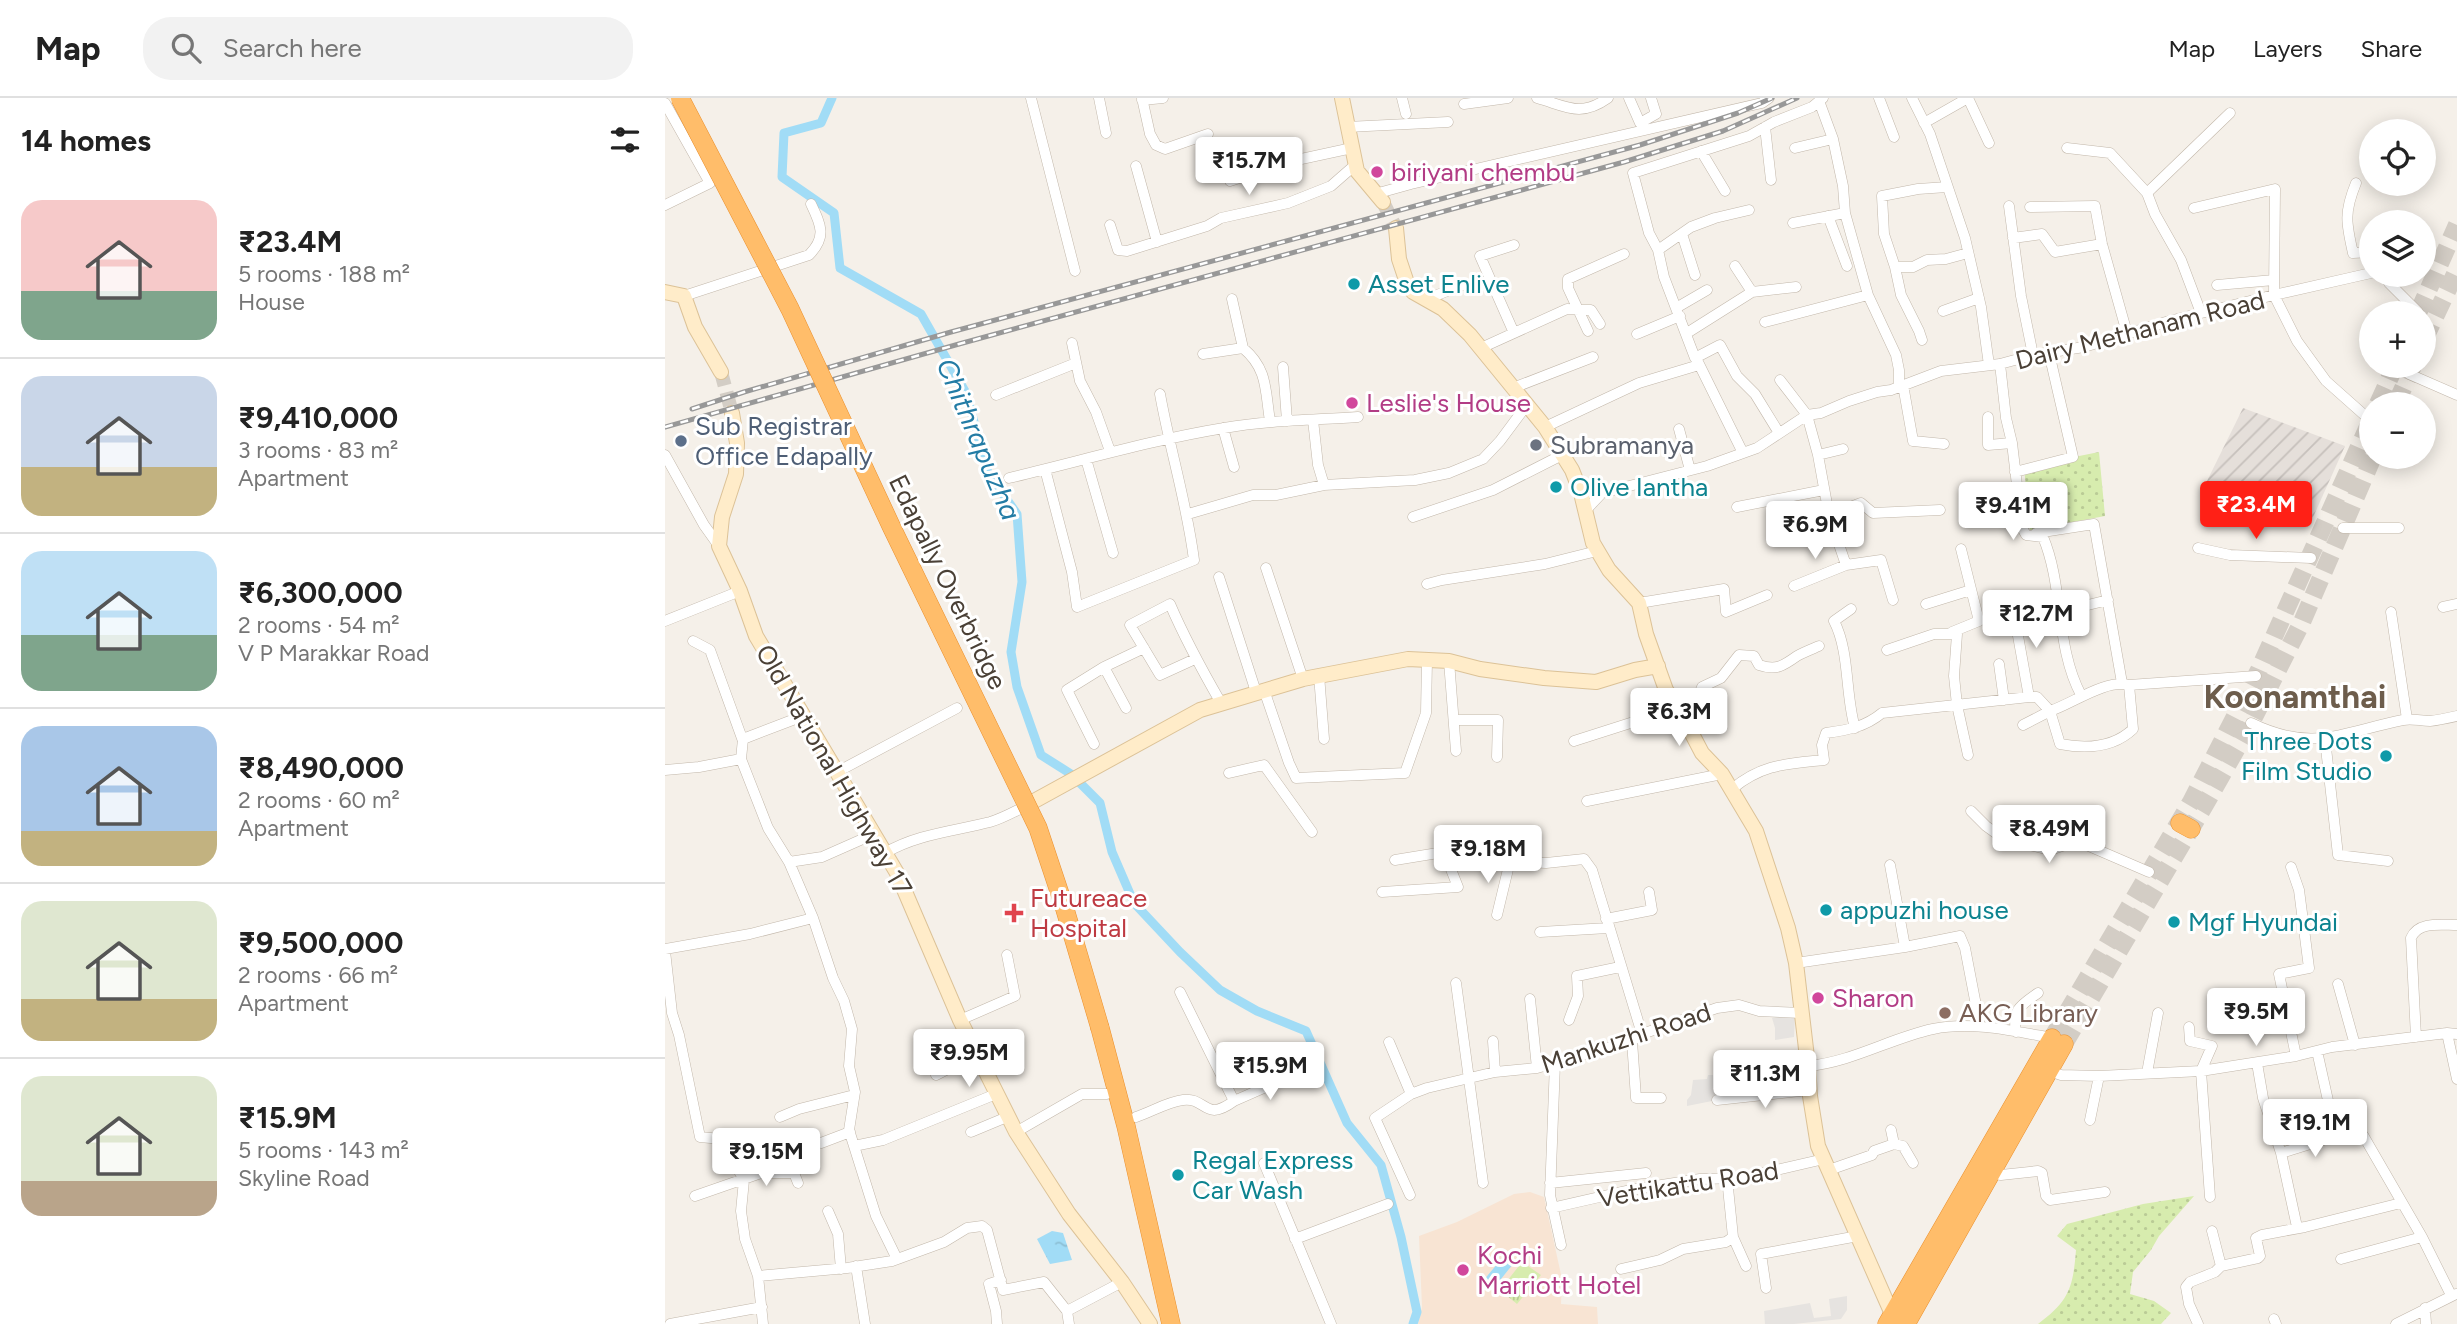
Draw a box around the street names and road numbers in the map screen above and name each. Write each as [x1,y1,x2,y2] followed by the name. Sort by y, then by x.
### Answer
[2012,284,2268,376] street label: Dairy Methanam Road
[882,469,1014,695] street label: Edapally Overbridge
[749,639,919,901] street label: Old National Highway 17
[1537,996,1715,1080] street label: Mankuzhi Road
[1595,1154,1781,1214] street label: Vettikattu Road

